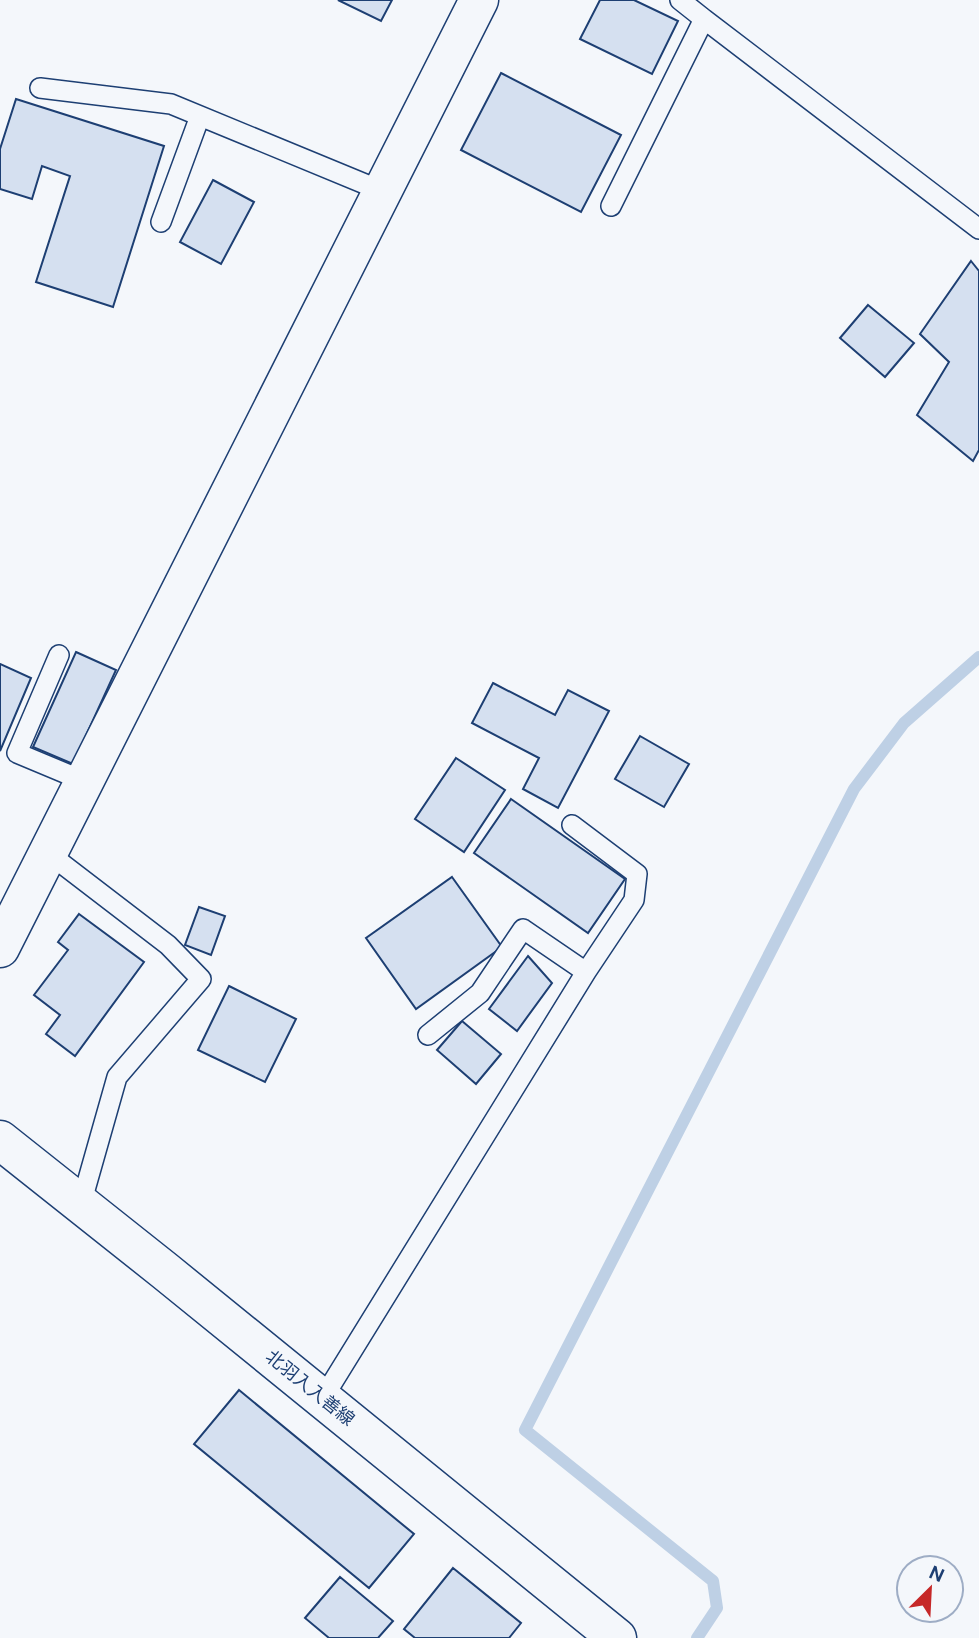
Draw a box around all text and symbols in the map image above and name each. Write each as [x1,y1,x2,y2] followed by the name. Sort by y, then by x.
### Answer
[260,1345,360,1431] street label: 北羽入入善線
[895,1554,965,1624] north arrow
[925,1560,948,1588] text: N

